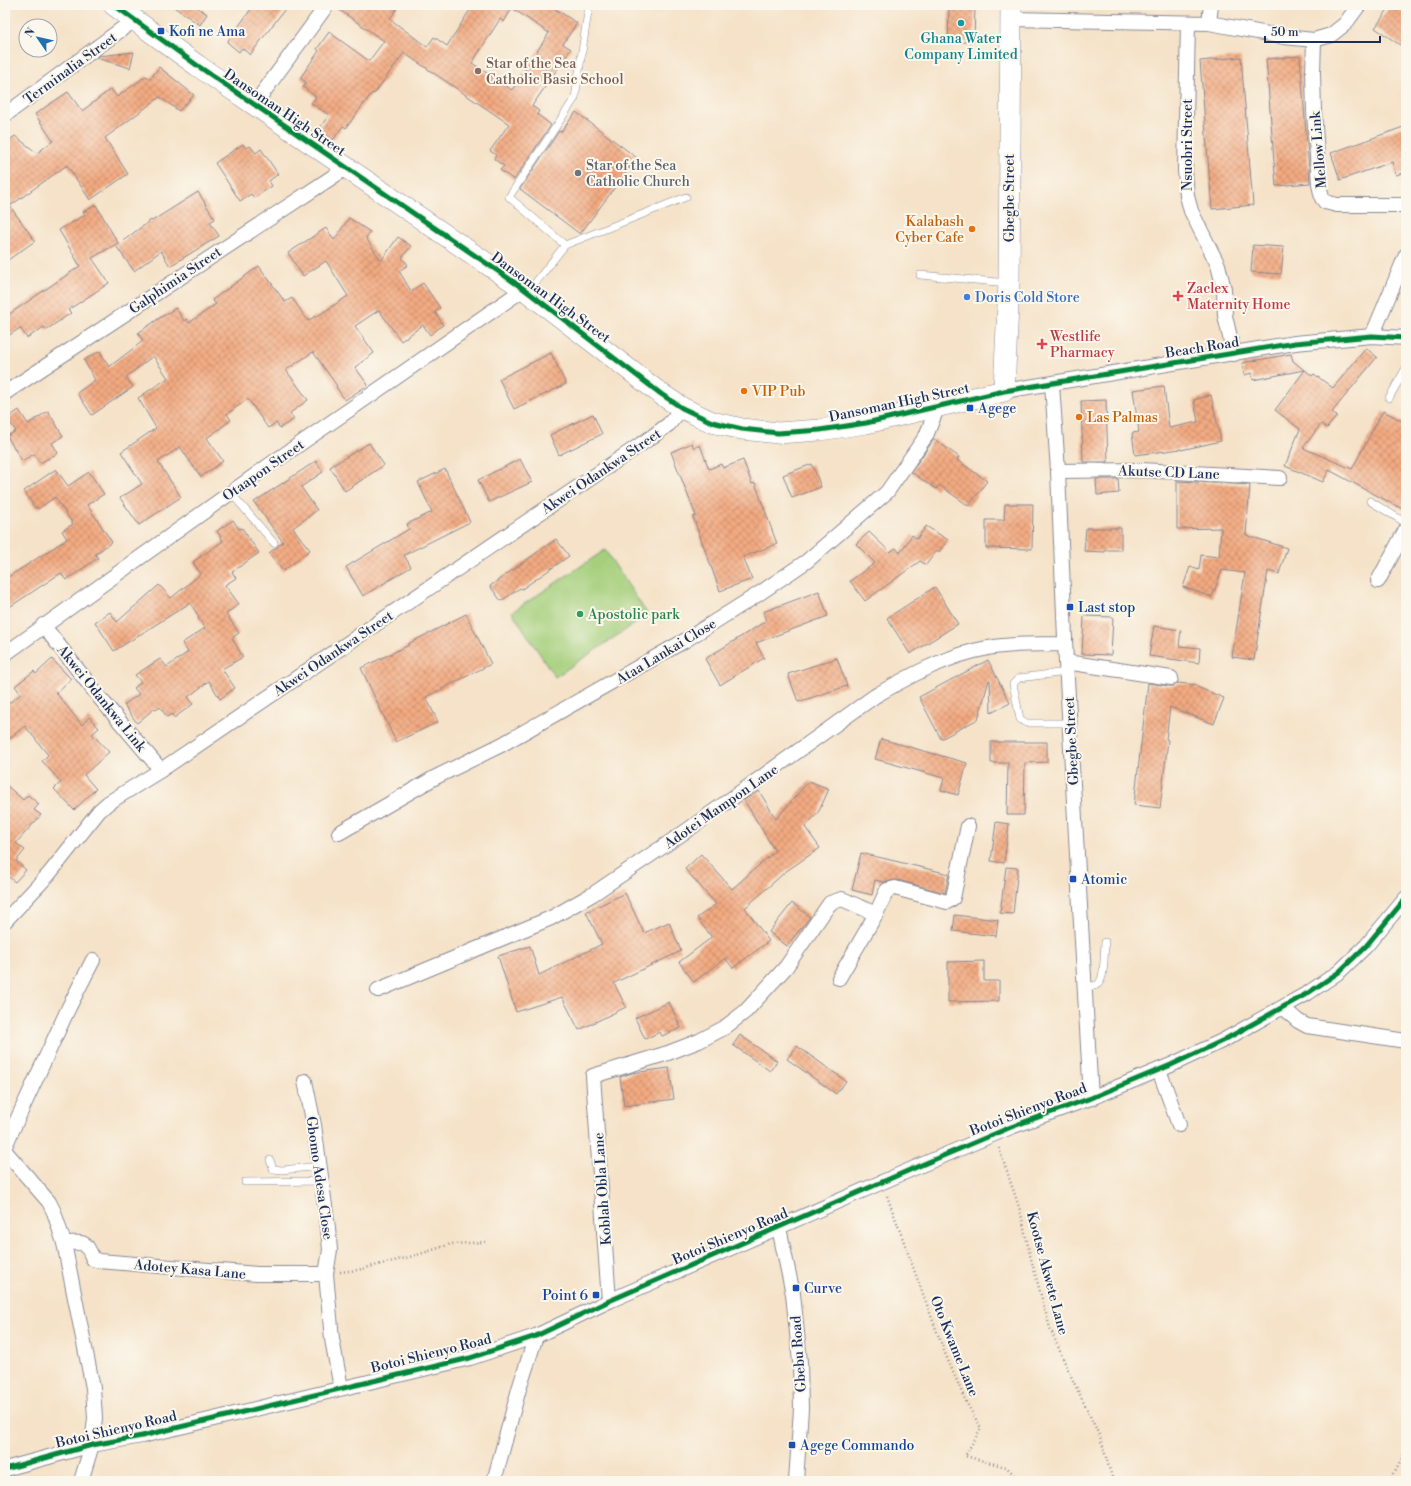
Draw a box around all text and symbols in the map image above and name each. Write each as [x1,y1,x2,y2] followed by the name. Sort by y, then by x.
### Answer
[18,18,58,58] north arrow
[956,18,966,28] marker: Ghana Water Company Limited
[1265,18,1380,44] scale bar
[169,23,246,41] place label: Kofi ne Ama
[22,25,39,40] text: N
[1271,25,1299,40] text: 50 m
[156,26,166,36] marker: Kofi ne Ama
[20,29,121,109] street label: Terminalia Street
[904,30,1018,64] place label: Ghana Water Company Limited
[486,55,624,89] place label: Star of the Sea Catholic Basic School
[220,65,349,160] street label: Dansoman High Street
[473,66,483,76] marker: Star of the Sea Catholic Basic School
[1179,99,1197,191] street label: Nsuobri Street
[1307,110,1331,189] street label: Mellow Link
[1001,154,1019,242] street label: Gbegbe Street
[586,157,691,191] place label: Star of the Sea Catholic Church
[573,168,583,178] marker: Star of the Sea Catholic Church
[895,213,965,247] place label: Kalabash Cyber Cafe
[967,224,977,234] marker: Kalabash Cyber Cafe
[126,243,225,318] street label: Galphimia Street
[487,248,614,347] street label: Dansoman High Street
[1187,280,1291,314] place label: Zaclex Maternity Home
[975,289,1080,307] place label: Doris Cold Store
[1172,290,1184,302] marker: Zaclex Maternity Home
[962,292,972,302] marker: Doris Cold Store
[1049,328,1115,362] place label: Westlife Pharmacy
[1163,333,1240,363] street label: Beach Road
[1037,339,1047,349] marker: Westlife Pharmacy
[827,379,971,427] street label: Dansoman High Street
[751,383,805,401] place label: VIP Pub
[739,386,749,396] marker: VIP Pub
[977,400,1016,418] place label: Agege
[965,403,975,413] marker: Agege
[1087,409,1158,427] place label: Las Palmas
[1074,412,1084,422] marker: Las Palmas
[538,425,665,519] street label: Akwei Odankwa Street
[219,436,308,506] street label: Otaapon Street
[1117,462,1220,484] street label: Akutse CD Lane
[1078,599,1135,617] place label: Last stop
[1065,602,1075,612] marker: Last stop
[587,606,680,624] place label: Apostolic park
[270,607,397,701] street label: Akwei Odankwa Street
[575,609,585,619] marker: Apostolic park
[612,615,720,689] street label: Ataa Lankai Close
[52,641,150,756] street label: Akwei Odankwa Link
[1061,696,1083,786] street label: Gbegbe Street
[660,761,782,854] street label: Adotei Mampon Lane
[1080,871,1127,889] place label: Atomic
[1068,874,1078,884] marker: Atomic
[966,1079,1089,1141] street label: Botoi Shienyo Road
[301,1115,337,1241] street label: Gbomo Adesa Close
[590,1132,616,1246] street label: Koblah Obla Lane
[669,1204,791,1270] street label: Botoi Shienyo Road
[1022,1210,1072,1337] street label: Kootse Akwete Lane
[132,1256,247,1284] street label: Adotey Kasa Lane
[804,1280,842,1298] place label: Curve
[791,1283,801,1293] marker: Curve
[542,1287,589,1305] place label: Point 6
[591,1290,601,1300] marker: Point 6
[926,1293,982,1399] street label: Oto Kwame Lane
[787,1315,811,1393] street label: Gbebu Road
[368,1330,494,1378] street label: Botoi Shienyo Road
[53,1407,179,1453] street label: Botoi Shienyo Road
[799,1437,915,1455] place label: Agege Commando
[787,1440,797,1450] marker: Agege Commando

